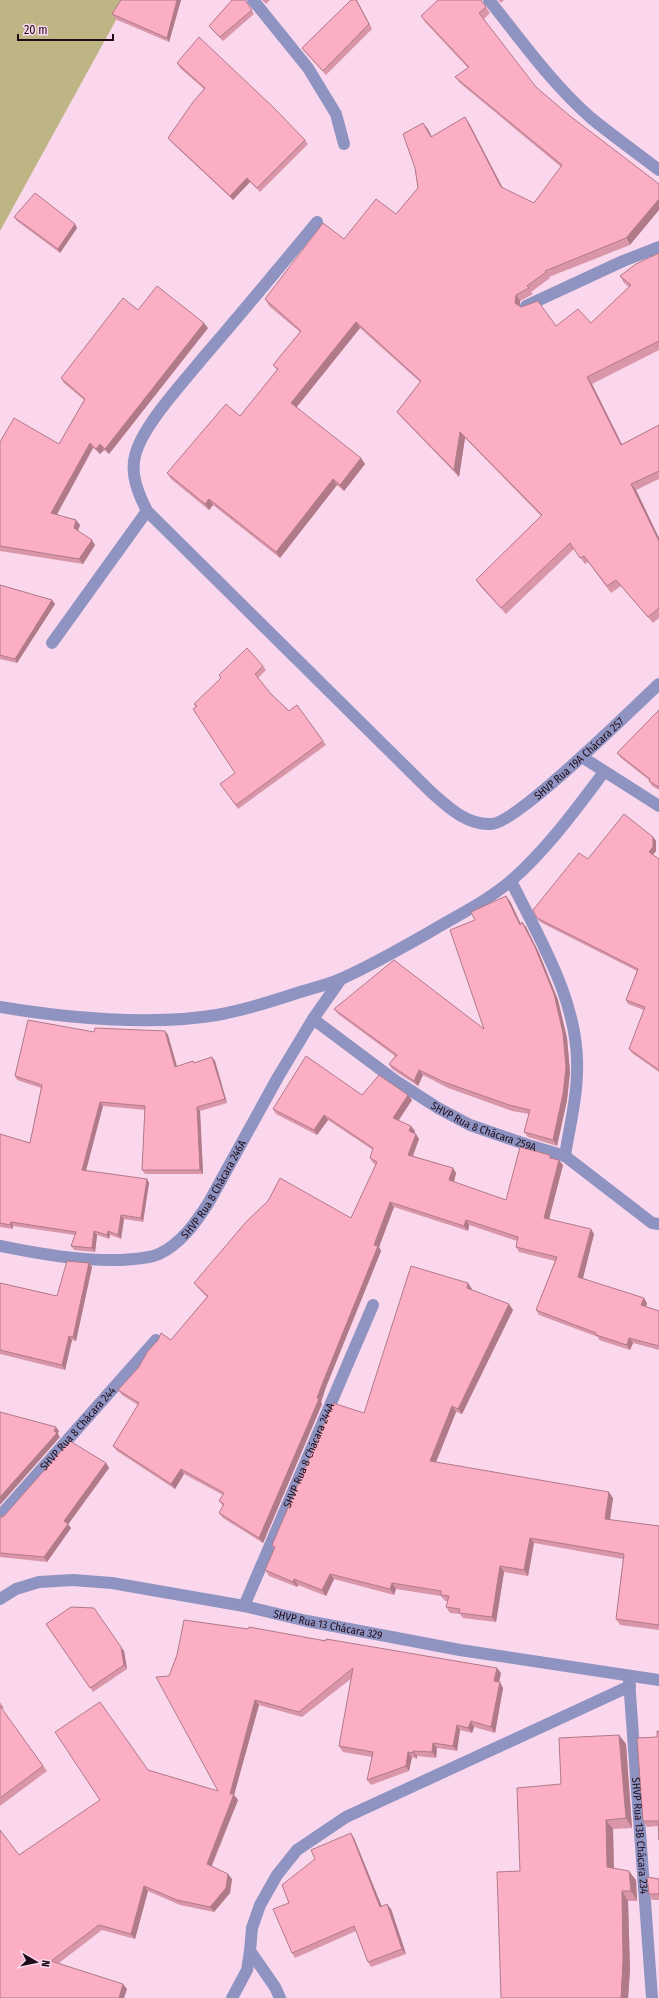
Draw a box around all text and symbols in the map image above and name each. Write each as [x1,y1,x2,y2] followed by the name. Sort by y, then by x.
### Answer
[18,16,113,42] scale bar
[24,23,48,37] text: 20 m
[532,715,627,802] street label: SHVP Rua 19A Chácara 257
[428,1099,538,1154] street label: SHVP Rua 8 Chácara 259A
[178,1138,249,1241] street label: SHVP Rua 8 Chácara 246A
[37,1384,119,1473] street label: SHVP Rua 8 Chácara 244
[281,1401,337,1510] street label: SHVP Rua 8 Chácara 244A
[272,1607,383,1642] street label: SHVP Rua 13 Chácara 329
[629,1777,651,1895] street label: SHVP Rua 13B Chácara 234
[16,1942,56,1982] north arrow
[38,1959,52,1968] text: N

